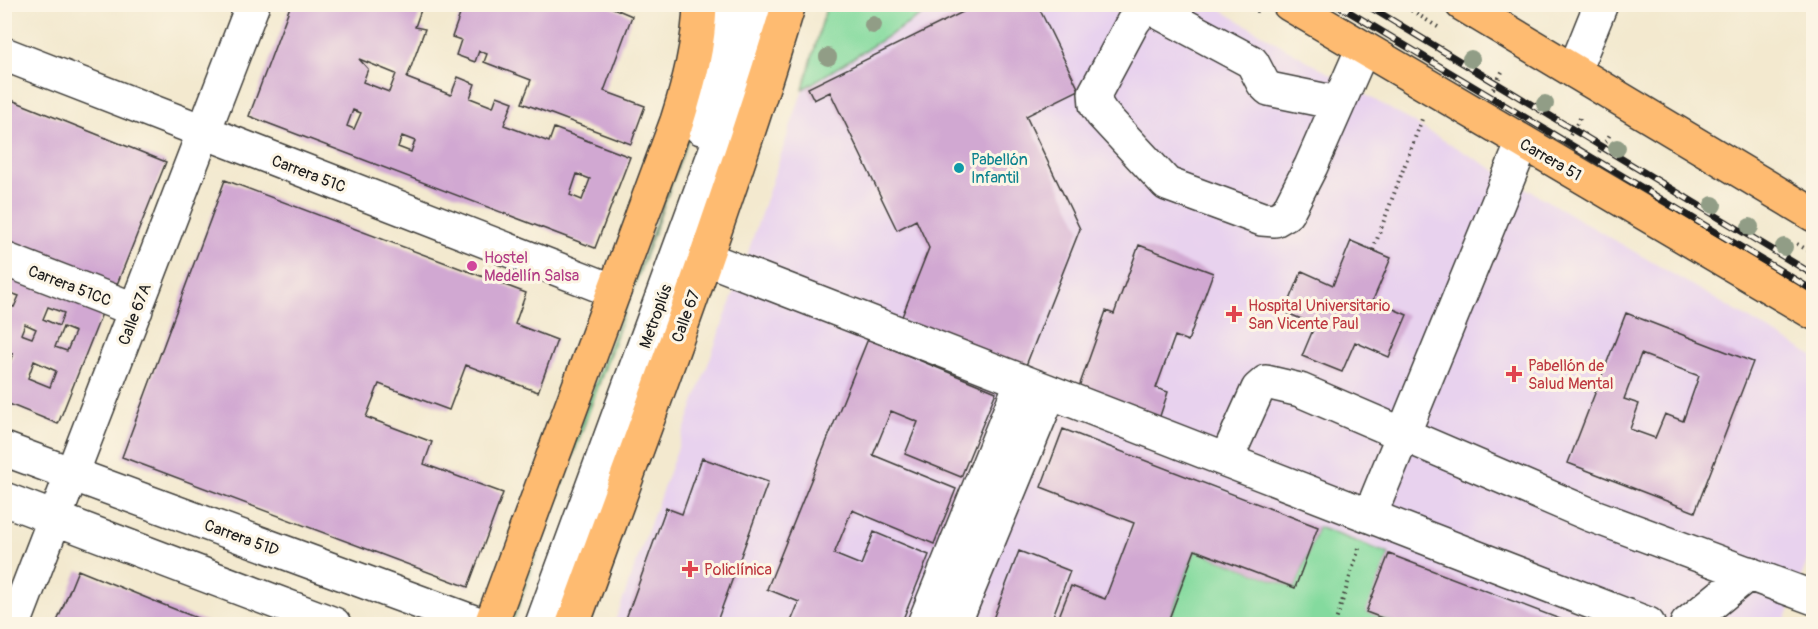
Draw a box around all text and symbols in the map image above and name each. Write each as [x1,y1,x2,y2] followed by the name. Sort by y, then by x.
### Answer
[1516,134,1585,185] street label: Carrera 51
[971,150,1028,188] place label: Pabellón Infantil
[269,151,349,197] street label: Carrera 51C
[952,161,966,175] marker: Pabellón Infantil
[484,248,579,286] place label: Hostel Medellín Salsa
[465,259,479,273] marker: Hostel Medellín Salsa
[25,261,114,311] street label: Carrera 51CC
[114,281,156,348] street label: Calle 67A
[635,282,677,351] street label: Metroplús
[667,287,705,345] street label: Calle 67
[1248,296,1391,334] place label: Hospital Universitario San Vicente Paul
[1225,305,1243,323] marker: Hospital Universitario San Vicente Paul
[1528,356,1614,394] place label: Pabellón de Salud Mental
[1505,365,1523,383] marker: Pabellón de Salud Mental
[202,515,282,561] street label: Carrera 51D
[681,560,699,578] marker: Policlínica
[704,560,772,580] place label: Policlínica

